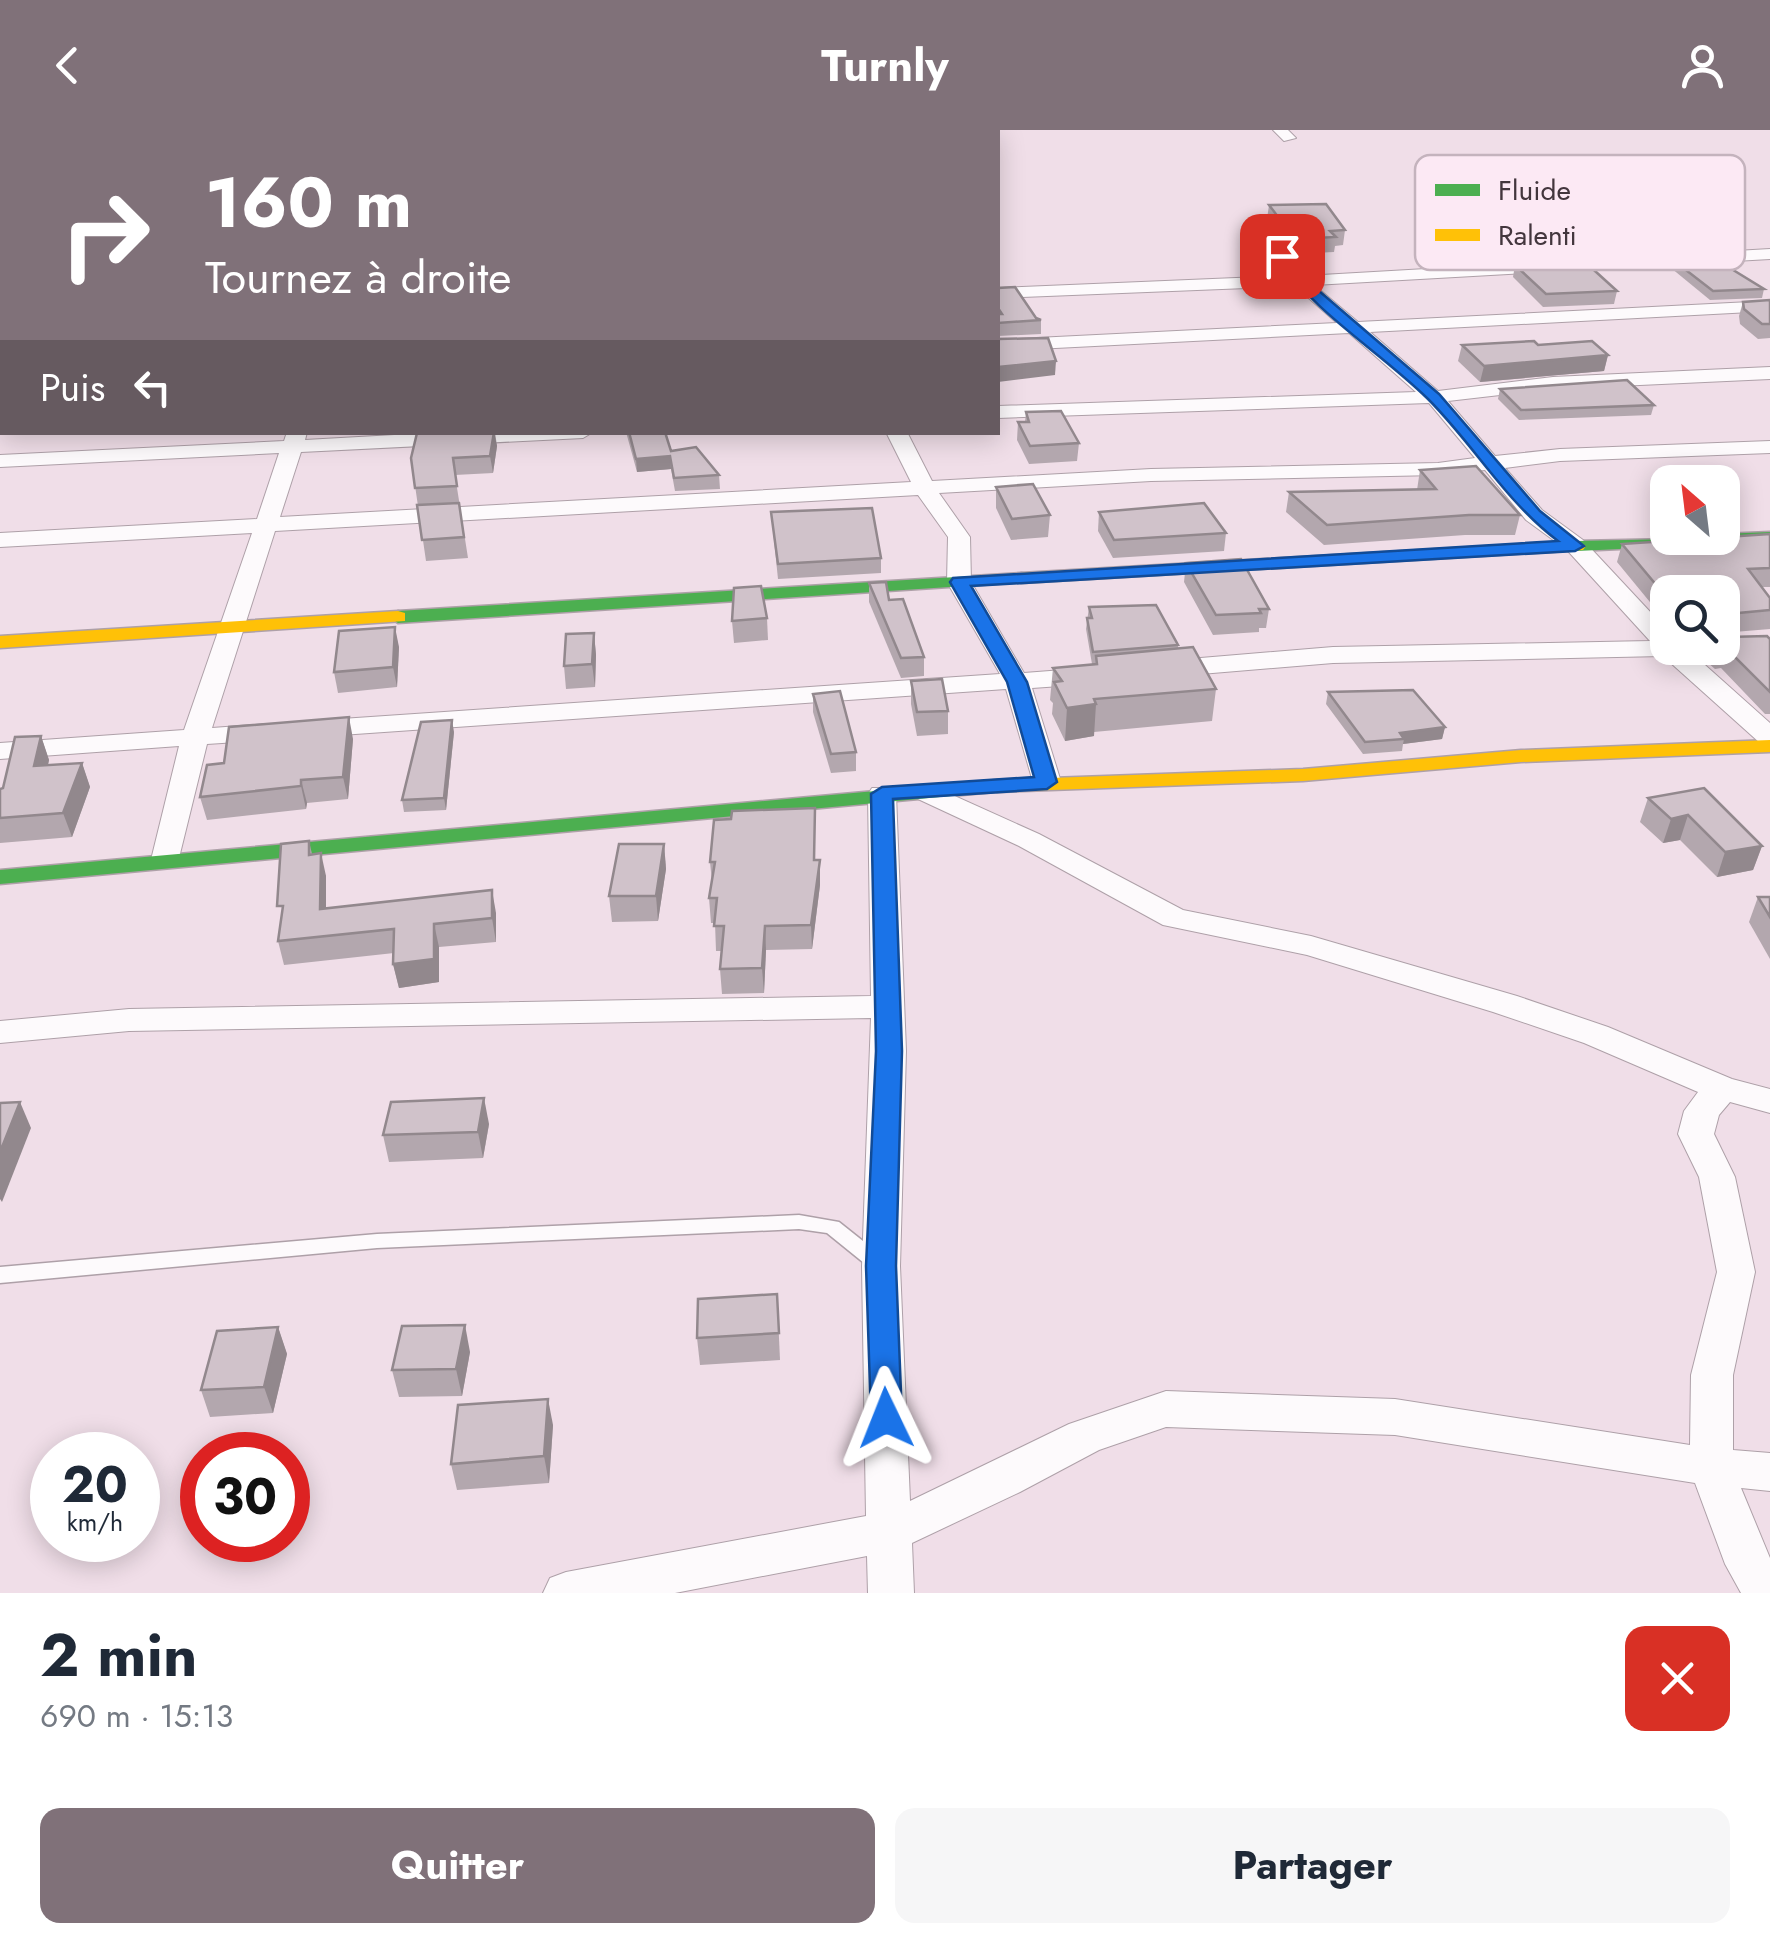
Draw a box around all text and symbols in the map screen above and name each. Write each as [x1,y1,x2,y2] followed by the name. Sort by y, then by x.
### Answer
[821,33,949,98] text: Turnly
[40,38,95,93] icon: back
[1675,38,1730,93] icon: person
[205,152,412,253] text: 160 m
[1415,155,1745,270] legend
[40,170,170,300] icon: right
[1498,170,1571,211] text: Fluide
[1240,214,1325,299] pin
[1498,215,1577,256] text: Ralenti
[1255,229,1310,284] icon: arrive
[205,245,511,310] text: Tournez à droite
[40,360,105,415] text: Puis
[125,360,180,415] icon: left
[1650,465,1740,555] north arrow
[1650,465,1740,665] map controls
[1650,575,1740,665] button: search
[834,1366,938,1470] position arrow
[180,1432,310,1562] speed limit sign: 30
[62,1448,128,1521] text: 20
[67,1504,123,1540] text: km/h
[40,1612,198,1699] text: 2 min
[1625,1626,1730,1731] button: close
[40,1693,233,1739] text: 690 m · 15:13
[40,1808,875,1923] button: Quitter
[895,1808,1730,1923] button: Partager

